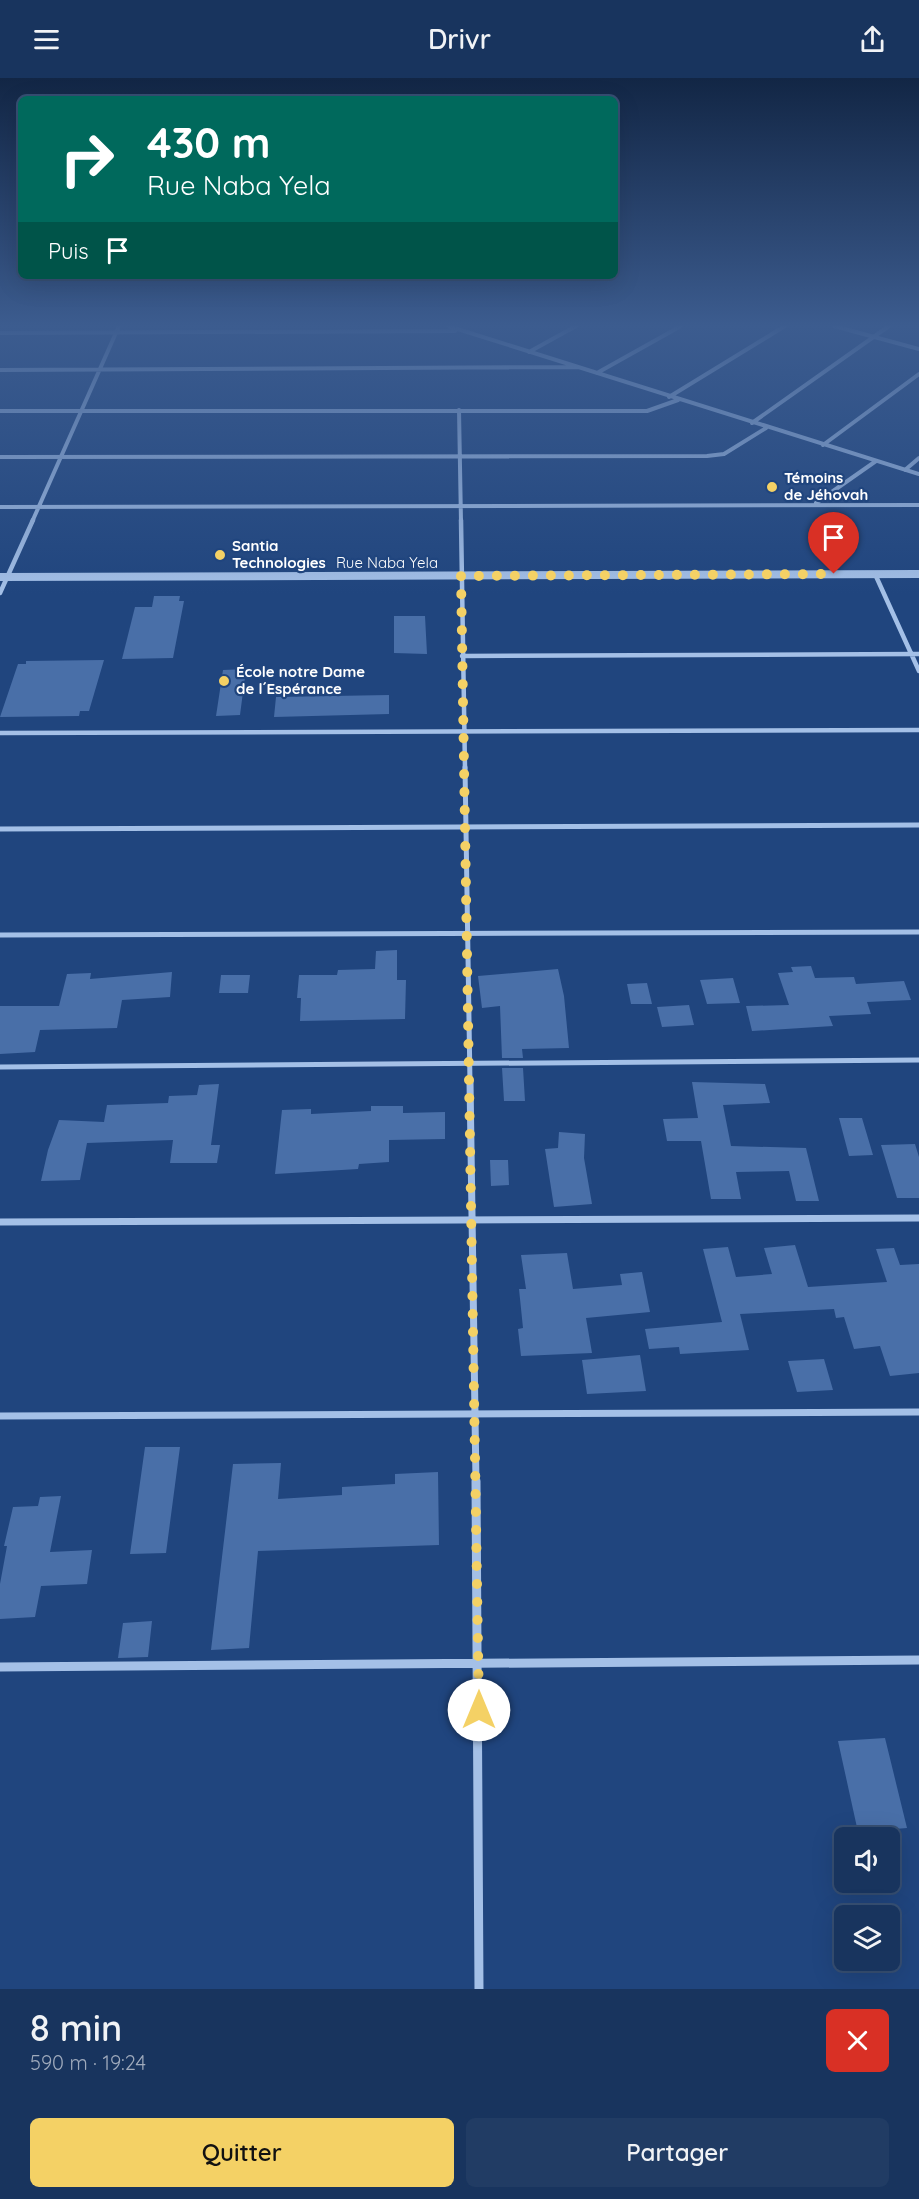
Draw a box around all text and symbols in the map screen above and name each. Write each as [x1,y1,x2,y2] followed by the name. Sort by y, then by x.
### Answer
[428,22,491,56] text: Drivr
[30,23,63,56] icon: menu
[856,23,889,56] icon: share
[147,116,271,169] text: 430 m
[48,120,126,198] icon: right
[147,168,331,202] text: Rue Naba Yela
[101,234,134,267] icon: arrive
[48,237,89,265] text: Puis
[784,468,868,504] place label: Témoins de Jéhovah
[765,480,779,494] marker: Témoins de Jéhovah
[808,512,859,574] pin
[817,521,850,554] icon: arrive
[232,536,326,572] place label: Santia Technologies
[213,548,227,562] marker: Santia Technologies
[336,553,438,572] street label: Rue Naba Yela
[236,662,365,698] place label: École notre Dame de l´Espérance
[217,674,231,688] marker: École notre Dame de l´Espérance
[447,1678,511,1742] position arrow
[834,1827,900,1971] map controls
[834,1827,900,1893] button: sound
[834,1905,900,1971] button: layers
[30,2005,122,2050] text: 8 min
[826,2009,889,2072] button: close
[30,2050,146,2075] text: 590 m · 19:24
[30,2118,454,2187] button: Quitter
[466,2118,889,2187] button: Partager

